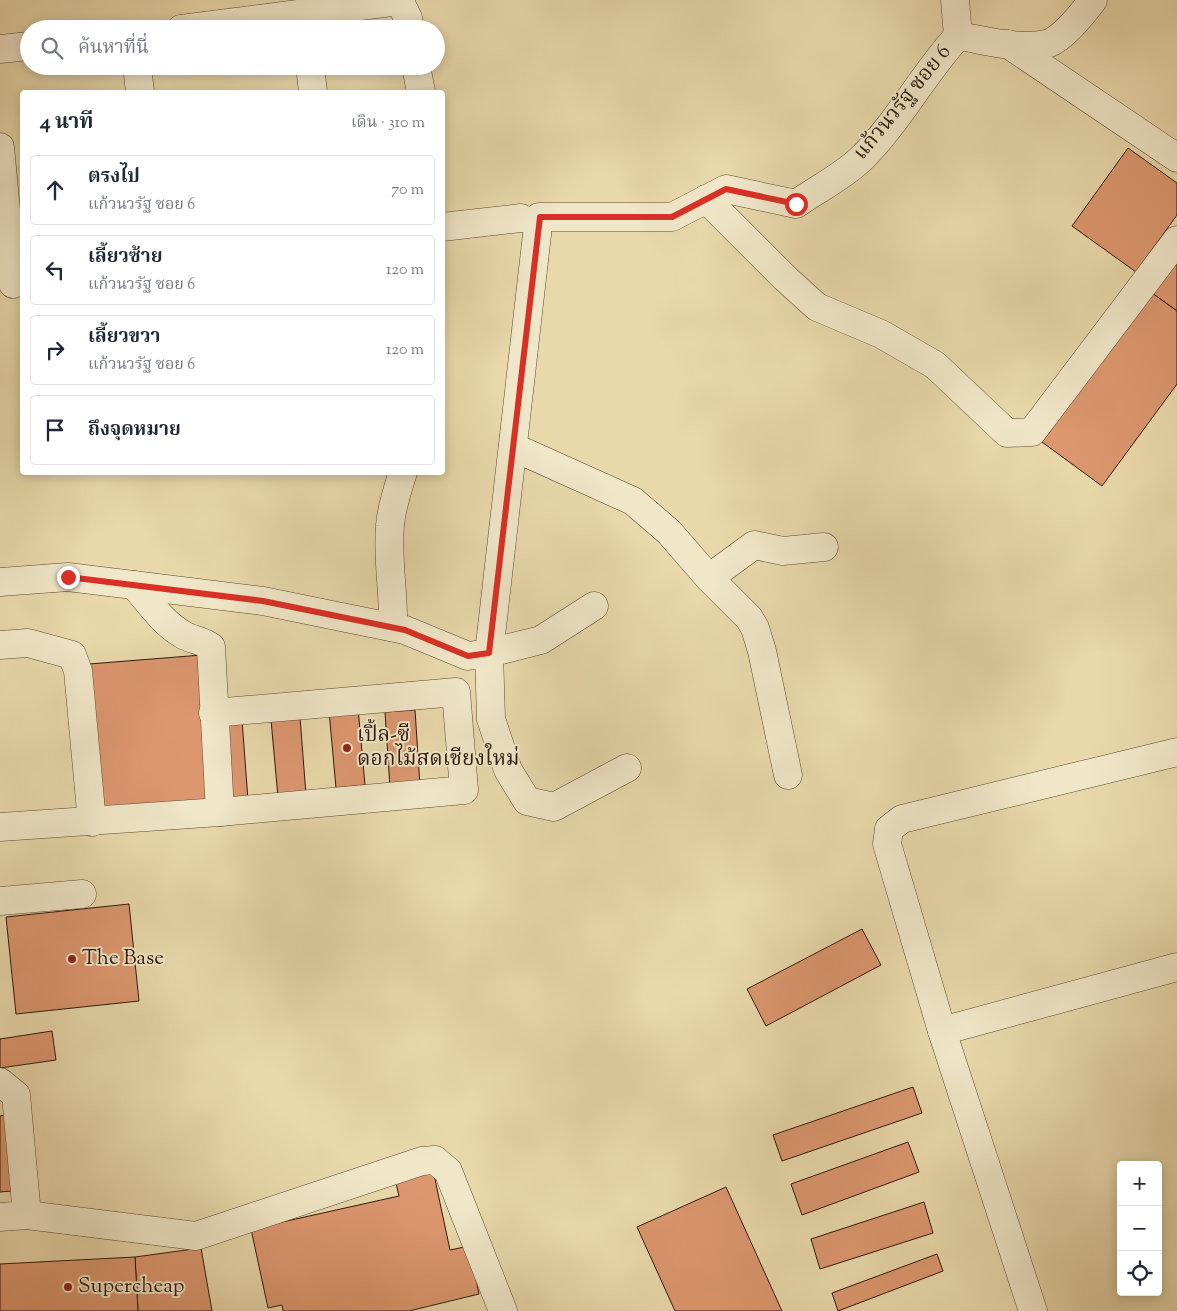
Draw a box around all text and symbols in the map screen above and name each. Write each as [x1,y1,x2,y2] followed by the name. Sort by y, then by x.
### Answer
[20,20,445,75] search box
[38,34,66,62] icon: search
[78,35,149,62] text: ค้นหาที่นี่
[847,39,959,167] street label: แก้วนวรัฐ ซอย 6
[40,108,93,138] text: 4 นาที
[351,112,425,135] text: เดิน · 310 m
[88,164,140,191] text: ตรงไป
[41,176,69,204] icon: ahead
[391,179,424,202] text: 70 m
[785,193,808,216] route start
[88,194,195,217] text: แก้วนวรัฐ ซอย 6
[88,244,162,271] text: เลี้ยวซ้าย
[41,256,69,284] icon: left
[386,259,424,282] text: 120 m
[88,274,195,297] text: แก้วนวรัฐ ซอย 6
[88,324,160,351] text: เลี้ยวขวา
[41,336,69,364] icon: right
[386,339,424,362] text: 120 m
[88,354,195,377] text: แก้วนวรัฐ ซอย 6
[41,416,69,444] icon: arrive
[88,417,181,444] text: ถึงจุดหมาย
[57,566,80,589] route end
[357,718,519,775] place label: เปิ้ล-ซี ดอกไม้สดเชียงใหม่
[341,742,353,754] marker: เปิ้ล-ซี ดอกไม้สดเชียงใหม่
[82,944,164,974] place label: The Base
[66,953,78,965] marker: The Base
[1117,1161,1162,1296] map controls
[1117,1161,1162,1206] button: +
[1117,1206,1162,1251] button: −
[1117,1251,1162,1296] button: locate
[78,1272,184,1302] place label: Supercheap
[62,1281,74,1293] marker: Supercheap

